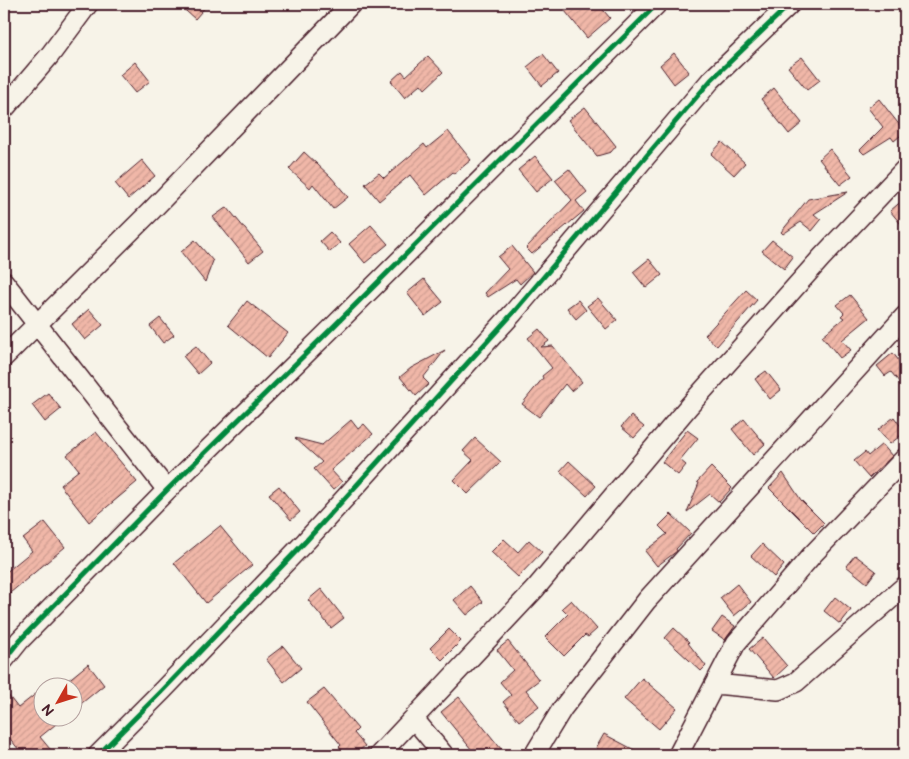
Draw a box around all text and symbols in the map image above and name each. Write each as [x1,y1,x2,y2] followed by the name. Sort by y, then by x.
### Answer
[32,676,82,726] north arrow
[38,700,58,719] text: N

